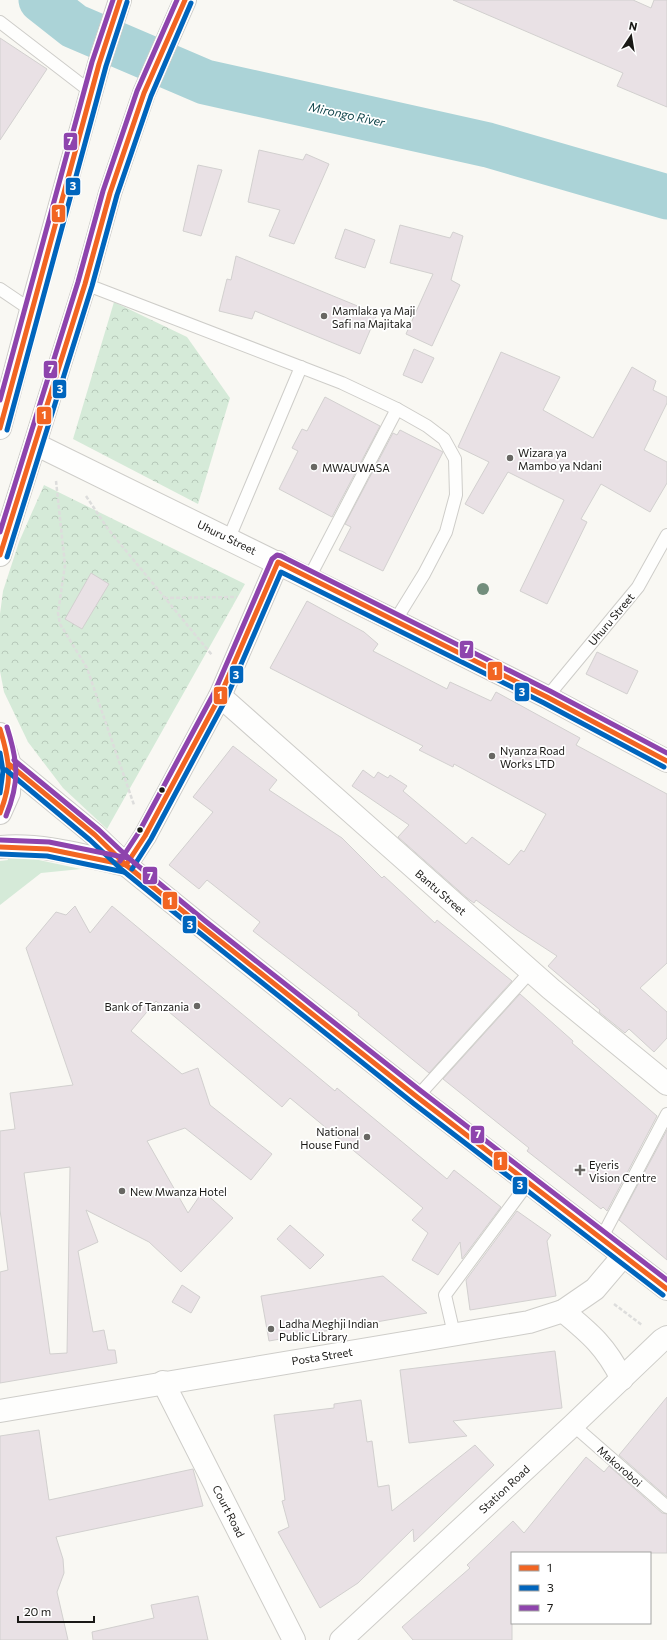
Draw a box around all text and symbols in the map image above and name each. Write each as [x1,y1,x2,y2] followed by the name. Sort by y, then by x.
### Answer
[611,16,651,56] north arrow
[628,19,639,33] text: N
[308,99,387,129] water label: Mirongo River
[63,132,78,151] line badge: 7
[67,134,73,147] text: 7
[65,177,81,196] line badge: 3
[70,179,76,192] text: 3
[51,204,66,223] line badge: 1
[56,206,61,219] text: 1
[332,304,416,330] place label: Mamlaka ya Maji Safi na Majitaka
[319,311,329,321] marker: Mamlaka ya Maji Safi na Majitaka
[43,360,58,379] line badge: 7
[48,362,54,375] text: 7
[52,379,67,399] line badge: 3
[57,382,63,395] text: 3
[36,406,52,425] line badge: 1
[42,408,47,421] text: 1
[518,446,602,472] place label: Wizara ya Mambo ya Ndani
[505,453,515,463] marker: Wizara ya Mambo ya Ndani
[322,461,390,474] place label: MWAUWASA
[309,462,319,472] marker: MWAUWASA
[195,517,259,557] street label: Uhuru Street
[585,590,637,648] street label: Uhuru Street
[459,640,474,659] line badge: 7
[464,642,470,655] text: 7
[487,661,503,681] line badge: 1
[493,664,498,677] text: 1
[229,665,244,684] line badge: 3
[233,668,239,681] text: 3
[514,682,530,702] line badge: 3
[519,685,525,698] text: 3
[213,686,228,705] line badge: 1
[218,688,223,701] text: 1
[500,744,565,770] place label: Nyanza Road Works LTD
[487,751,497,761] marker: Nyanza Road Works LTD
[157,785,167,795] unlabelled marker
[135,825,145,835] unlabelled marker
[142,866,158,885] line badge: 7
[413,866,469,918] street label: Bantu Street
[147,869,153,882] text: 7
[162,891,178,910] line badge: 1
[168,894,173,907] text: 1
[182,915,197,934] line badge: 3
[187,918,193,931] text: 3
[105,1000,189,1013] place label: Bank of Tanzania
[192,1001,202,1011] marker: Bank of Tanzania
[300,1125,359,1151] place label: National House Fund
[470,1125,485,1144] line badge: 7
[475,1127,481,1140] text: 7
[362,1132,372,1142] marker: National House Fund
[493,1151,508,1171] line badge: 1
[498,1154,503,1167] text: 1
[589,1158,657,1184] place label: Eyeris Vision Centre
[574,1164,586,1176] marker: Eyeris Vision Centre
[512,1176,528,1195] line badge: 3
[517,1178,523,1191] text: 3
[130,1185,227,1198] place label: New Mwanza Hotel
[117,1186,127,1196] marker: New Mwanza Hotel
[279,1317,379,1343] place label: Ladha Meghji Indian Public Library
[266,1324,276,1334] marker: Ladha Meghji Indian Public Library
[291,1345,354,1367] street label: Posta Street
[595,1443,645,1489] street label: Makoroboi
[476,1462,532,1516] street label: Station Road
[210,1483,248,1539] street label: Court Road
[511,1552,651,1624] legend
[547,1560,552,1574] text: 1
[547,1580,554,1594] text: 3
[18,1598,94,1624] scale bar
[547,1600,553,1614] text: 7
[24,1604,51,1618] text: 20 m

